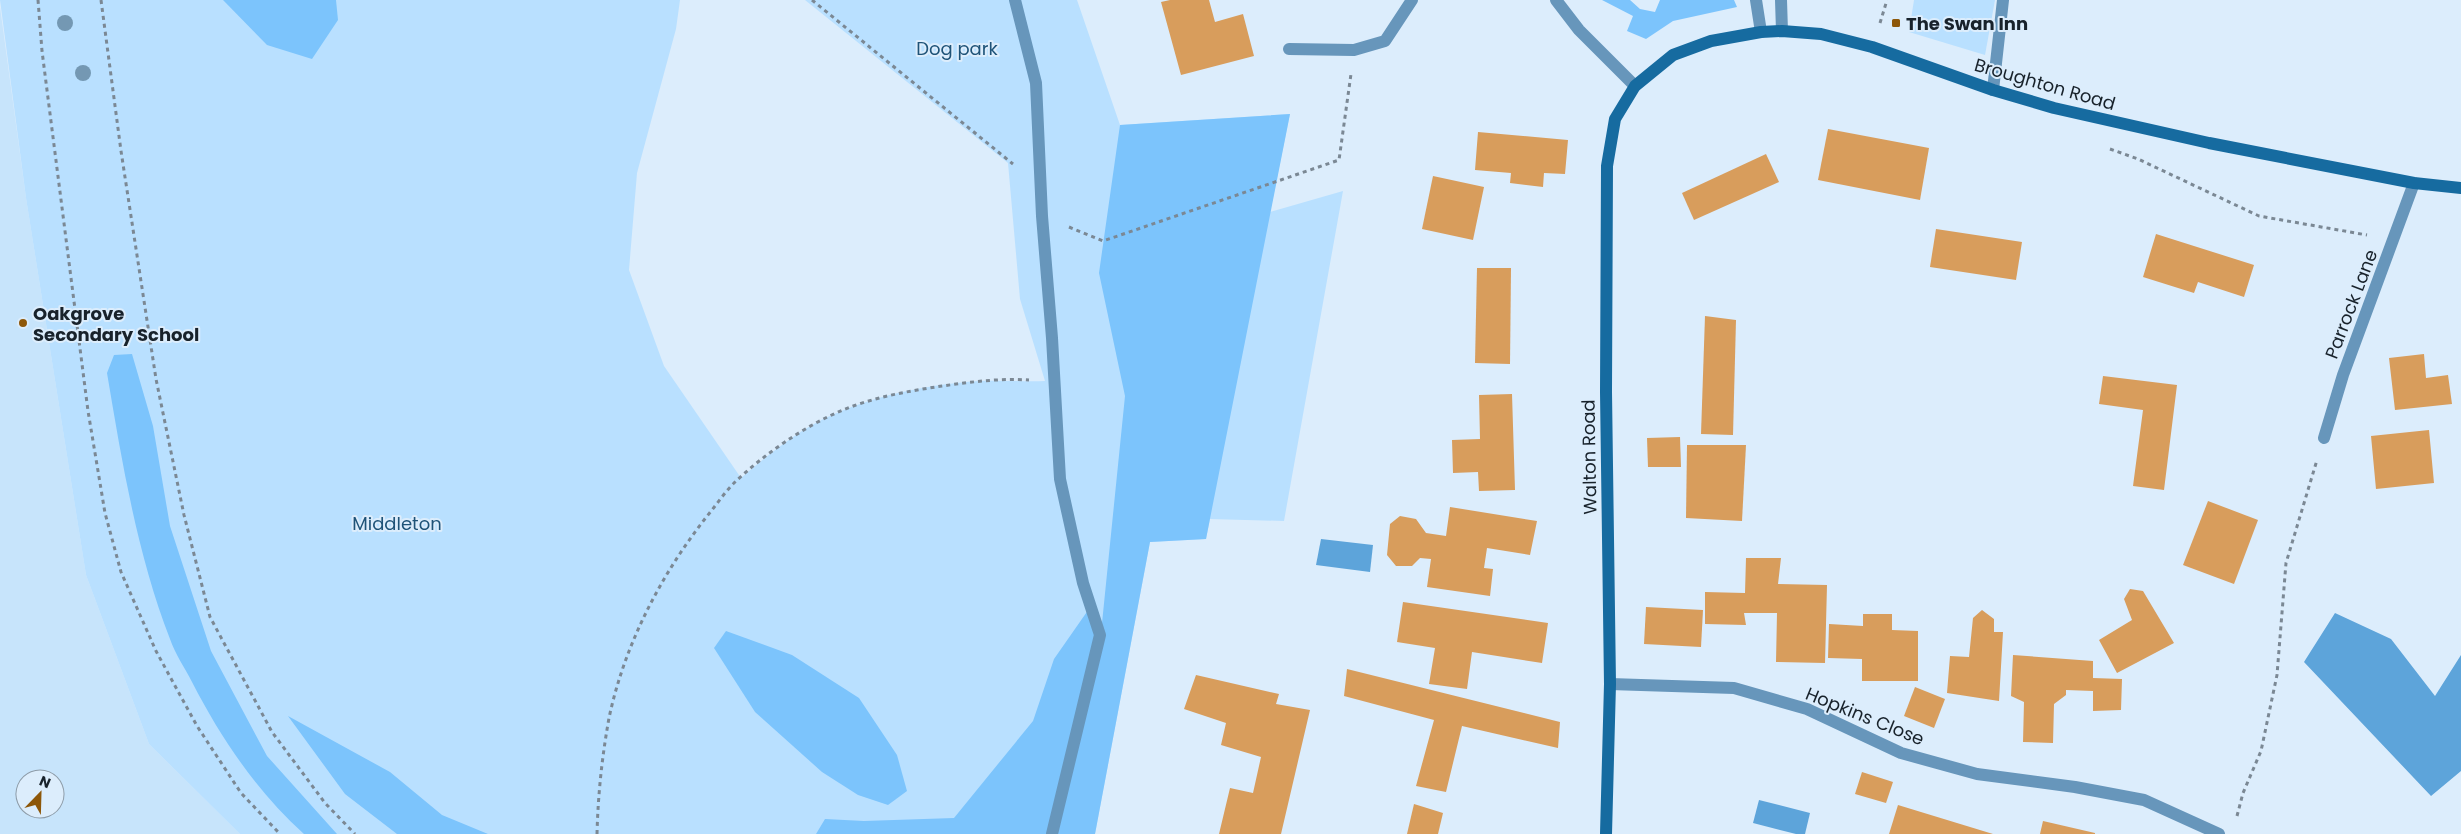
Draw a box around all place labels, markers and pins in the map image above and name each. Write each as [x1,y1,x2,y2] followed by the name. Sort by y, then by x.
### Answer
[1906,11,2028,36] place label: The Swan Inn
[1890,17,1902,29] marker: The Swan Inn
[33,301,199,347] place label: Oakgrove Secondary School
[17,317,29,329] marker: Oakgrove Secondary School

